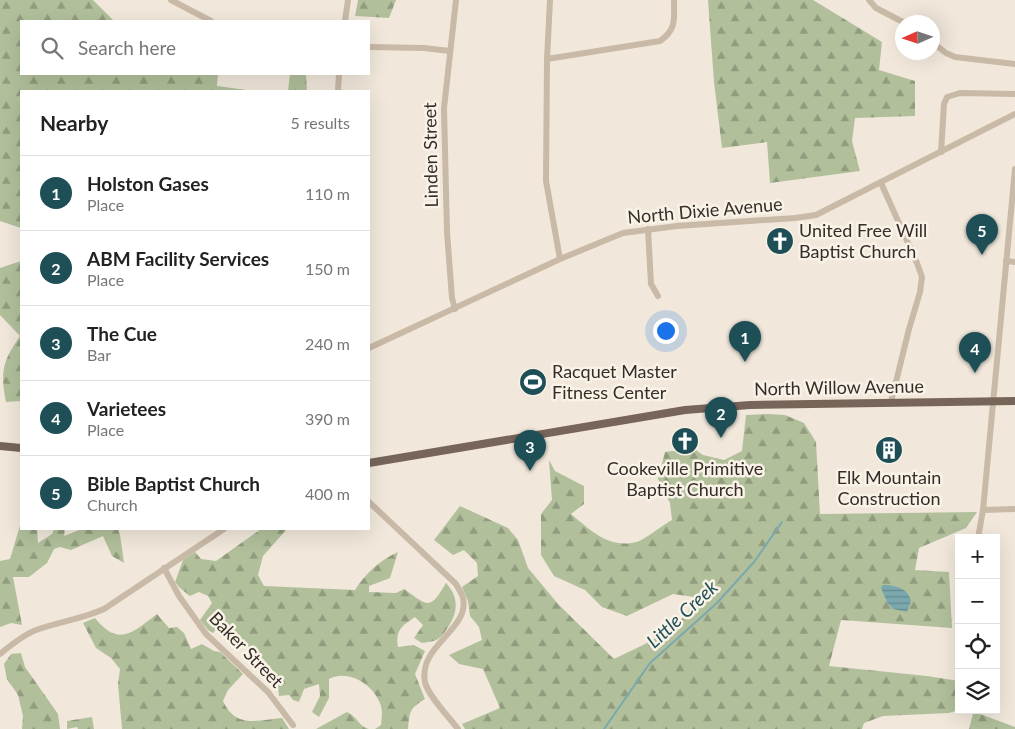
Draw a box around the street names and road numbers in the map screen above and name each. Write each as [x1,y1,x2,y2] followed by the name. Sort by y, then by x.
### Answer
[418,102,442,208] street label: Linden Street
[626,192,783,228] street label: North Dixie Avenue
[754,375,924,399] street label: North Willow Avenue
[205,607,289,692] street label: Baker Street

